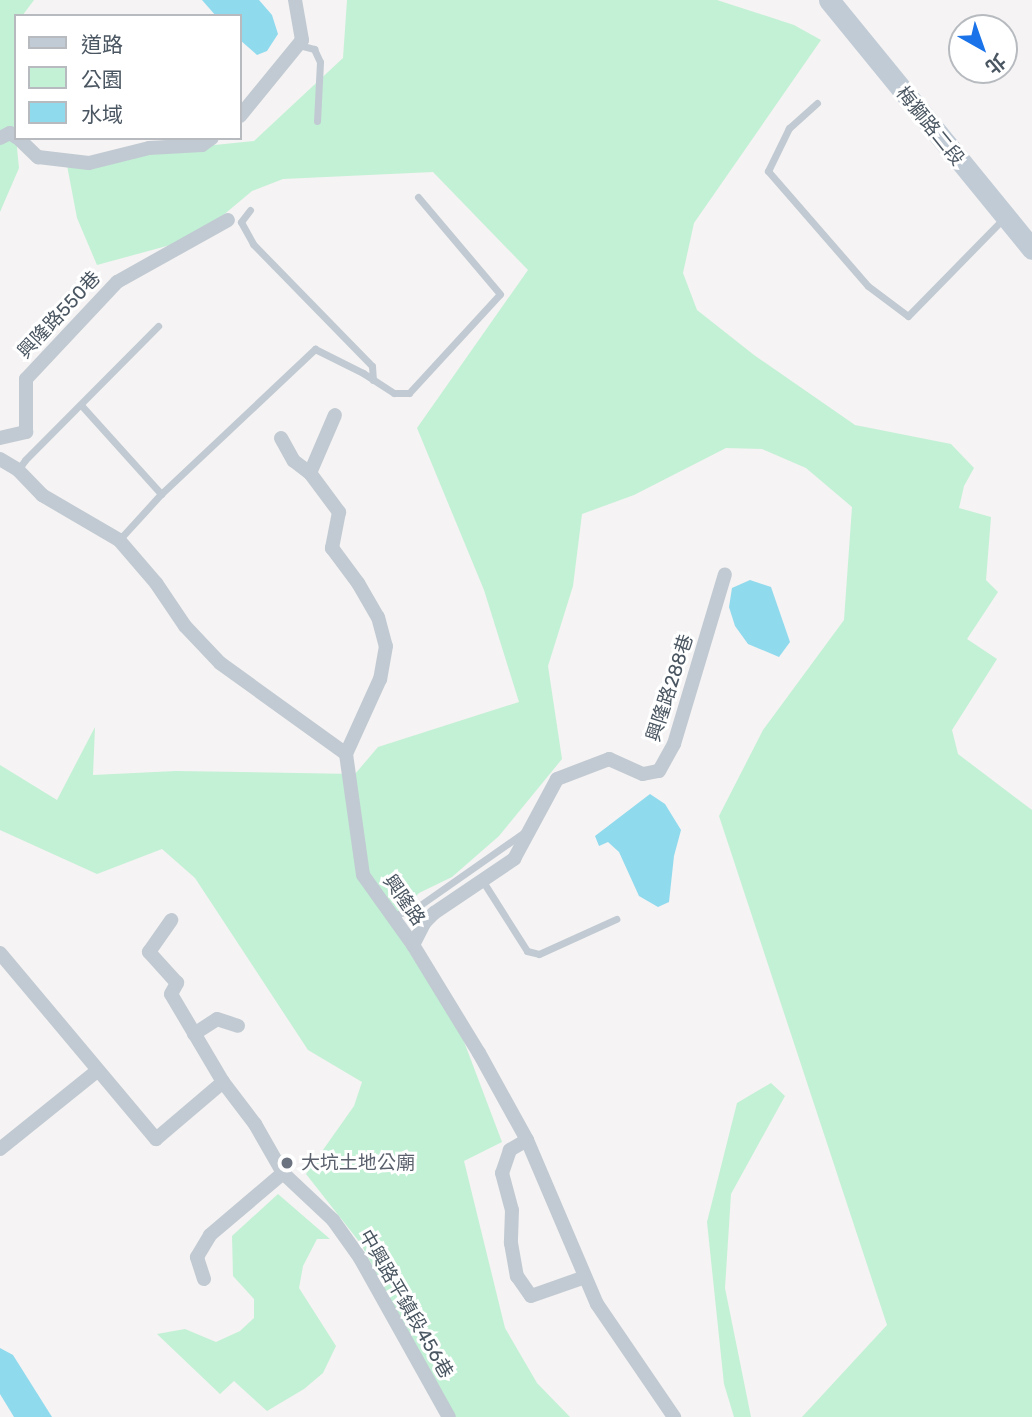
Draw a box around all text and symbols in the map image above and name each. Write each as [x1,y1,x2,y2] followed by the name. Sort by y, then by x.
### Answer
[14,14,242,140] legend
[948,14,1018,84] north arrow
[81,32,123,57] text: 道路
[981,49,1010,79] text: 北
[81,67,123,92] text: 公園
[891,82,969,170] street label: 梅獅路二段
[81,102,123,127] text: 水域
[13,267,105,363] street label: 興隆路550巷
[642,632,698,744] street label: 興隆路288巷
[378,870,430,930] street label: 興隆路
[301,1152,415,1174] place label: 大坑土地公廟
[279,1155,295,1171] marker: 大坑土地公廟
[354,1226,458,1382] street label: 中興路平鎮段456巷

